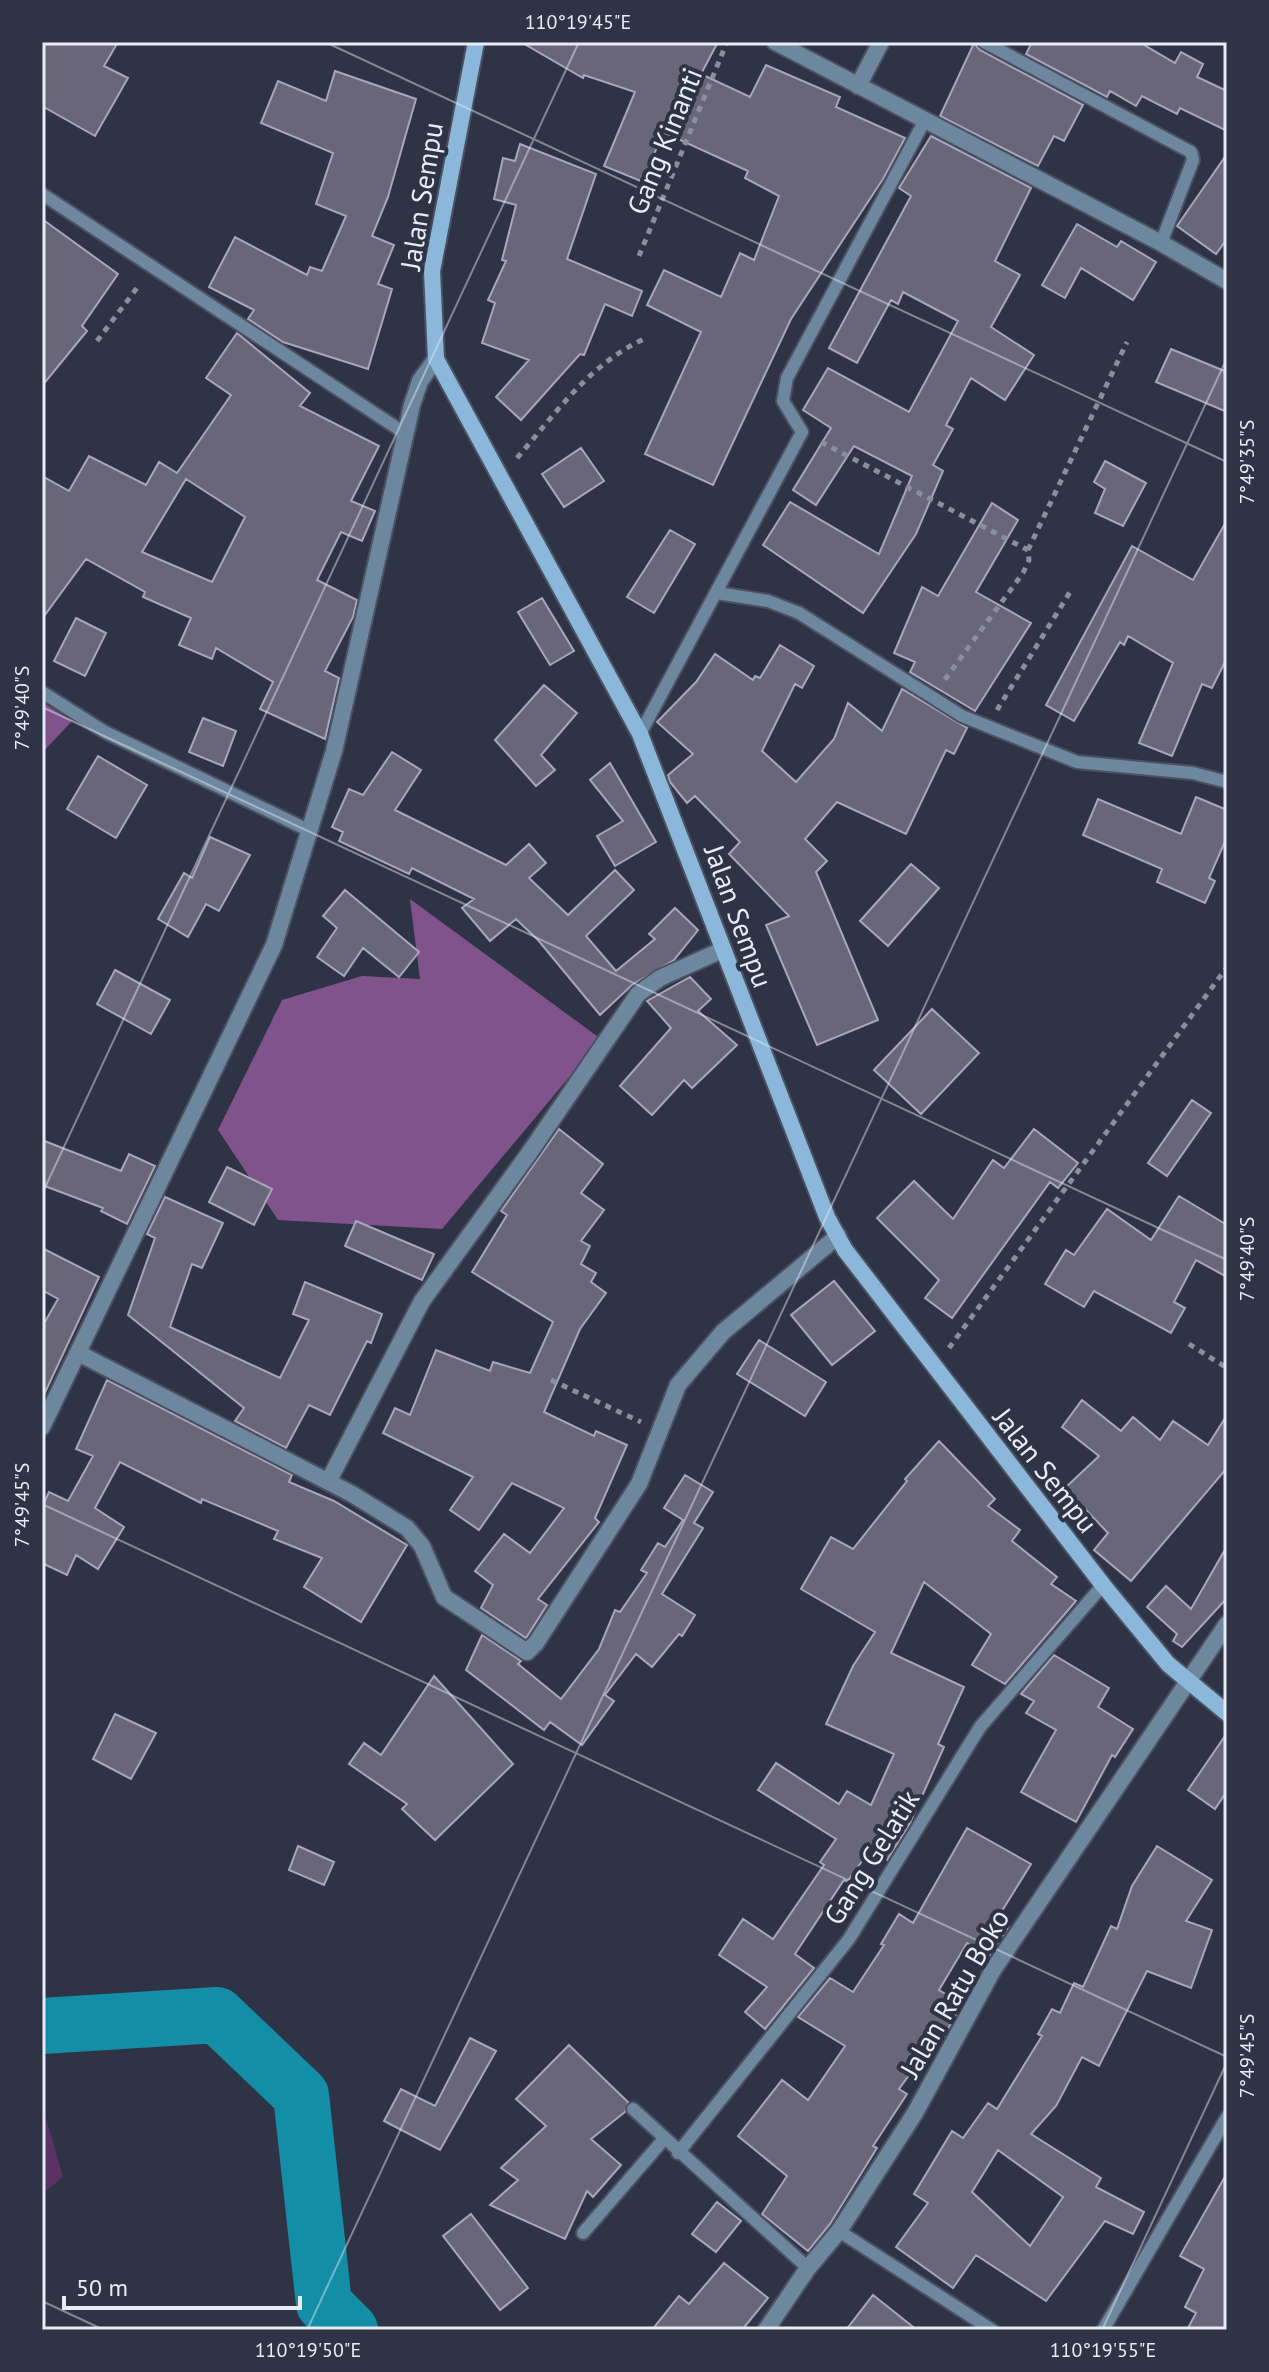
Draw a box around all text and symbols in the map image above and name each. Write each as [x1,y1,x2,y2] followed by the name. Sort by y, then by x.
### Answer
[525,9,631,35] text: 110°19'45"E
[618,62,710,220] street label: Gang Kinanti
[391,120,451,273] street label: Jalan Sempu
[1234,420,1260,504] text: 7°49'35"S
[9,666,35,750] text: 7°49'40"S
[696,839,782,992] street label: Jalan Sempu
[1234,1217,1260,1301] text: 7°49'40"S
[985,1399,1106,1540] street label: Jalan Sempu
[9,1463,35,1547] text: 7°49'45"S
[815,1782,927,1932] street label: Gang Gelatik
[890,1902,1017,2085] street label: Jalan Ratu Boko
[1234,2014,1260,2098] text: 7°49'45"S
[64,2260,300,2310] scale bar
[76,2272,128,2303] text: 50 m
[255,2337,361,2363] text: 110°19'50"E
[1050,2337,1156,2363] text: 110°19'55"E

